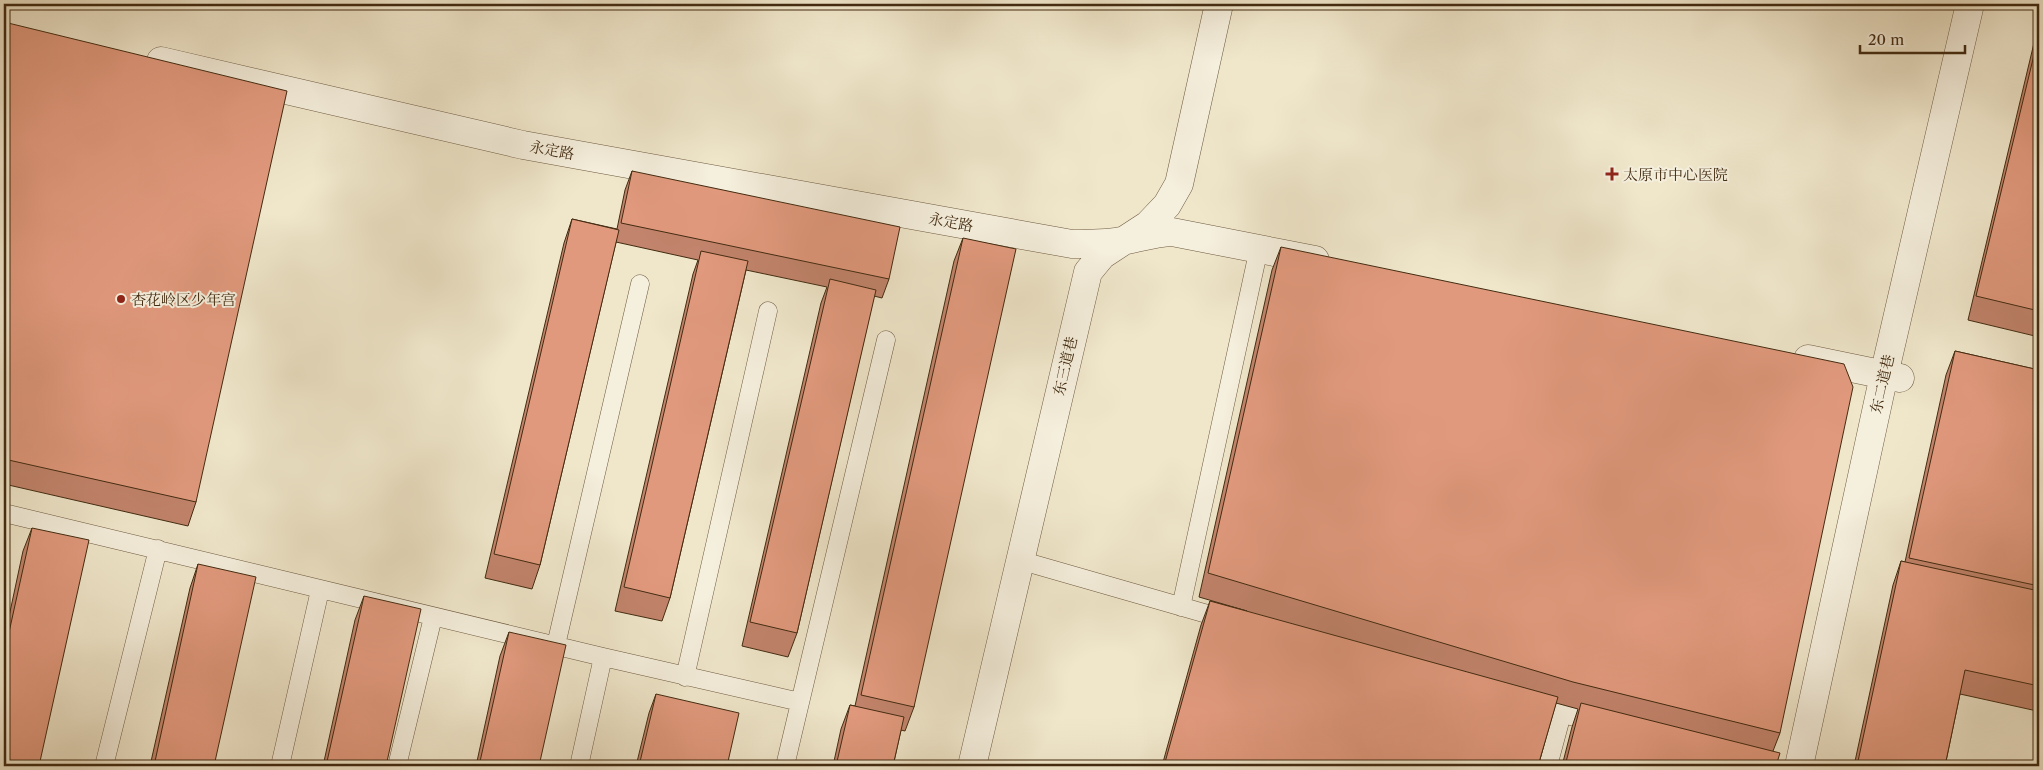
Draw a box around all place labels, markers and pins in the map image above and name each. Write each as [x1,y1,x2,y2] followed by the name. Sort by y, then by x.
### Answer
[1623,165,1728,184] place label: 太原市中心医院
[1605,167,1619,181] marker: 太原市中心医院
[131,290,236,309] place label: 杏花岭区少年宫
[115,293,127,305] marker: 杏花岭区少年宫

